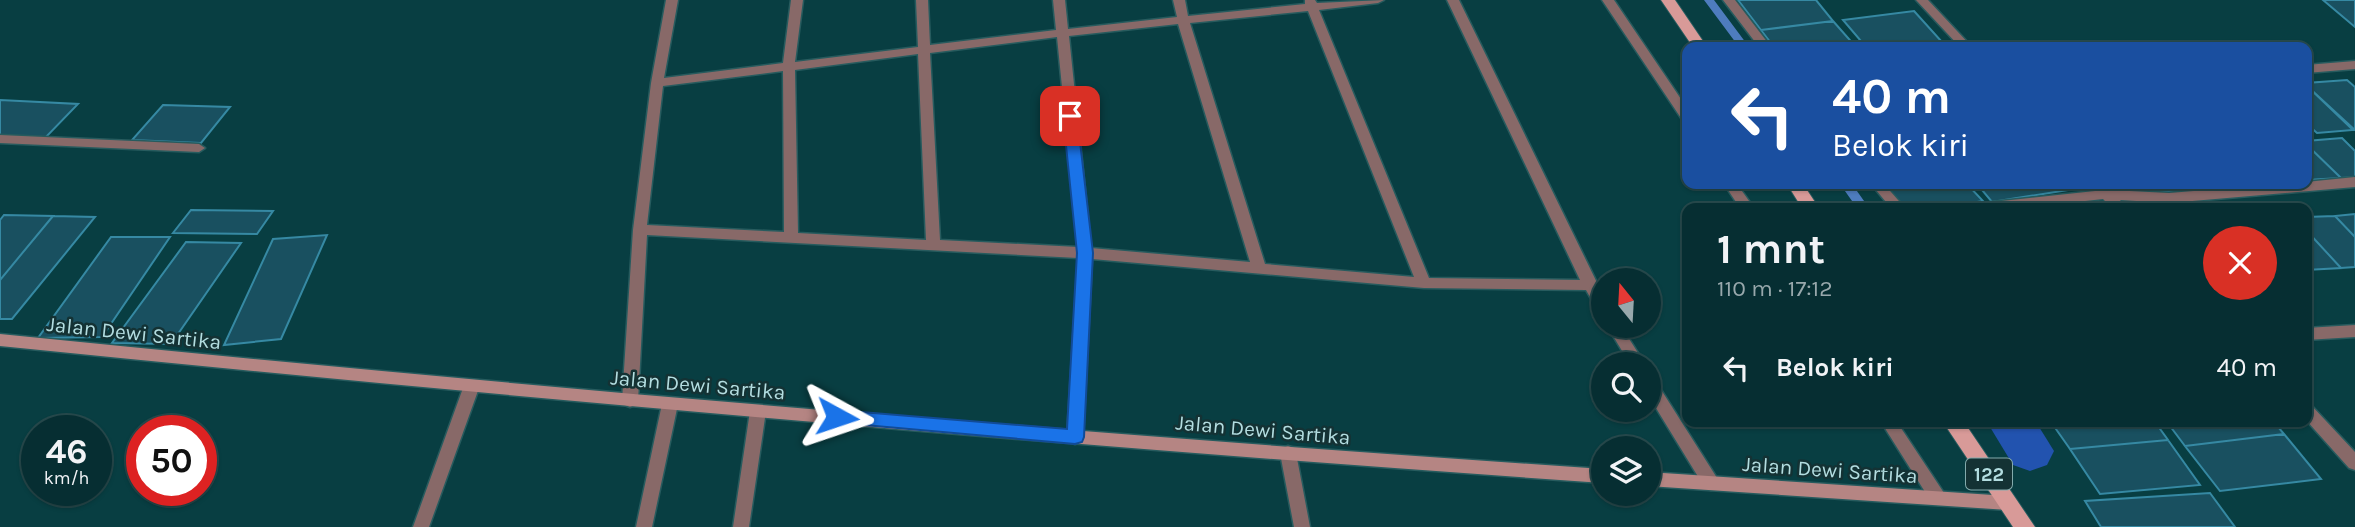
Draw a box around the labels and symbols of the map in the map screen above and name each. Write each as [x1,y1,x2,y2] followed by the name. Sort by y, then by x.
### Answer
[1040,86,1100,146] pin
[1591,268,1661,338] north arrow
[45,312,223,354] street label: Jalan Dewi Sartika
[609,365,787,405] street label: Jalan Dewi Sartika
[800,380,874,454] position arrow
[1174,410,1352,450] street label: Jalan Dewi Sartika
[126,415,217,506] speed limit sign: 50
[1742,452,1918,488] street label: Jalan Dewi Sartika
[1966,458,2012,489] road number: 122

